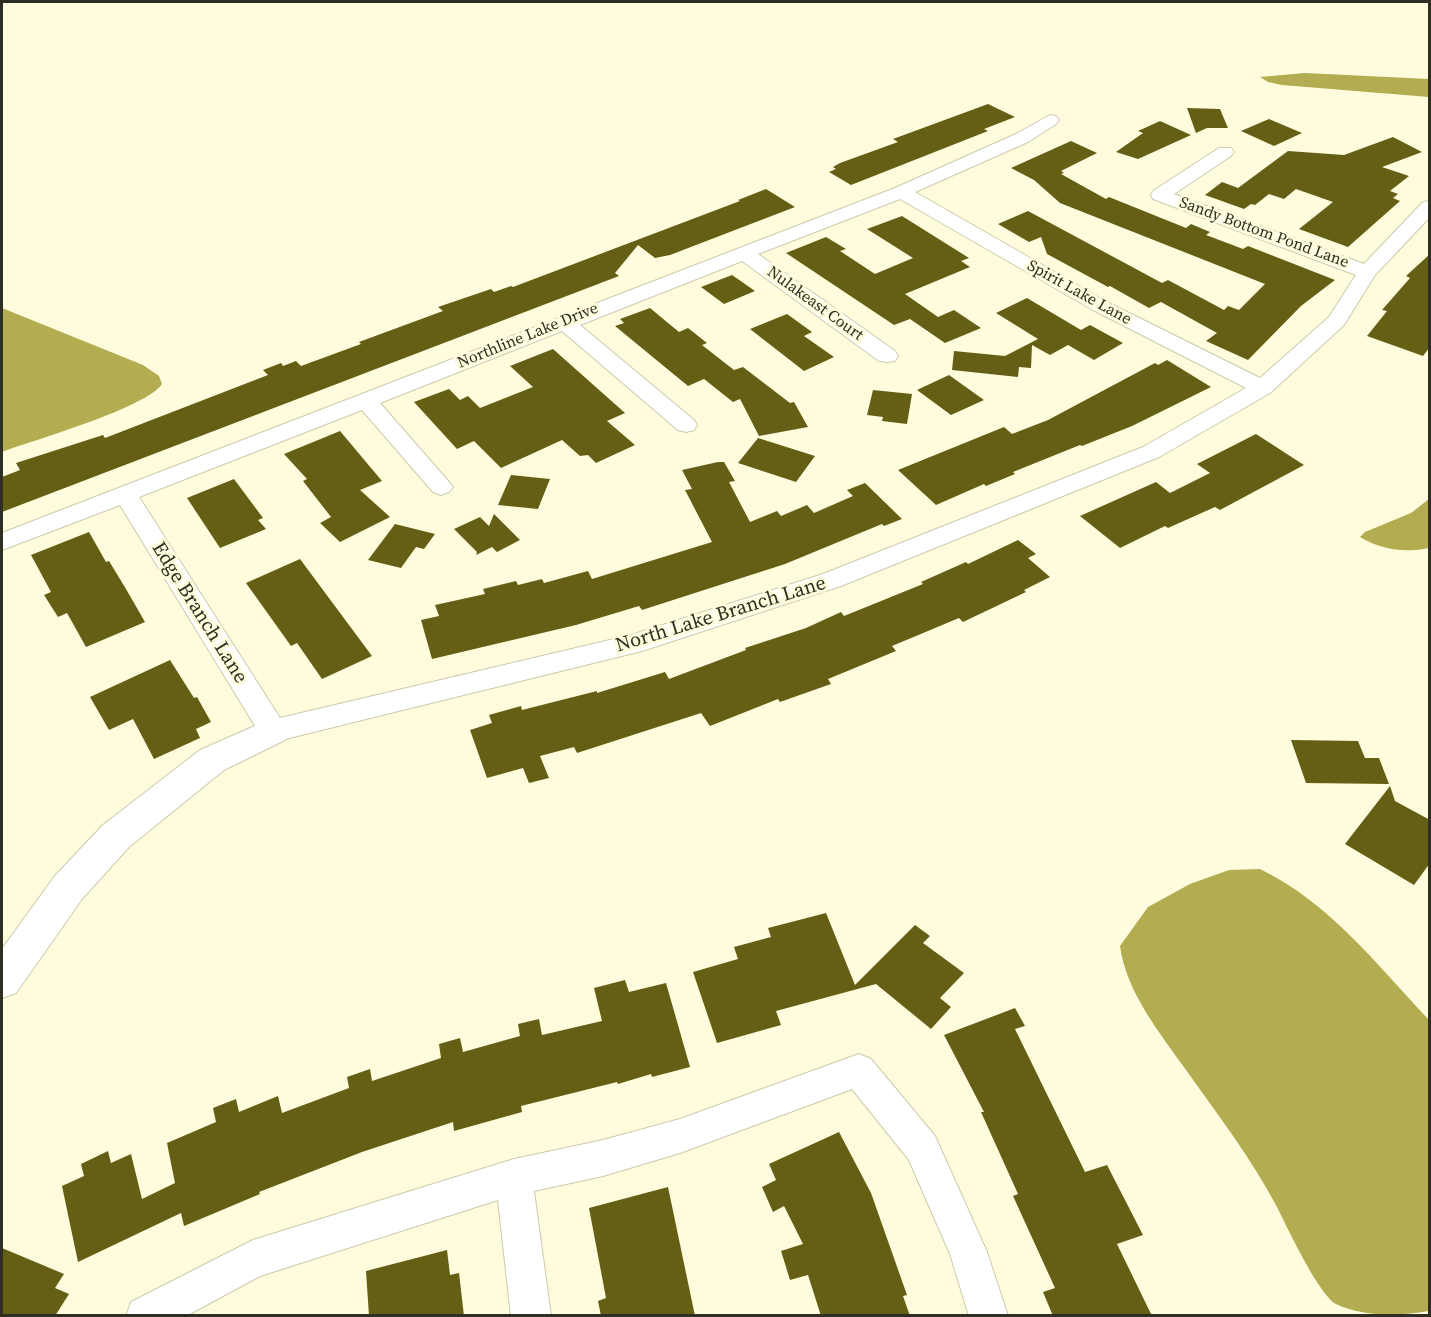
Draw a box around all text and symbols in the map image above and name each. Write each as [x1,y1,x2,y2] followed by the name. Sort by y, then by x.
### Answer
[1177,193,1351,273] street label: Sandy Bottom Pond Lane
[1024,256,1134,330] street label: Spirit Lake Lane
[763,263,867,345] street label: Nulakeast Court
[455,299,601,373] street label: Northline Lake Drive
[146,538,252,688] street label: Edge Branch Lane
[613,572,829,658] street label: North Lake Branch Lane

